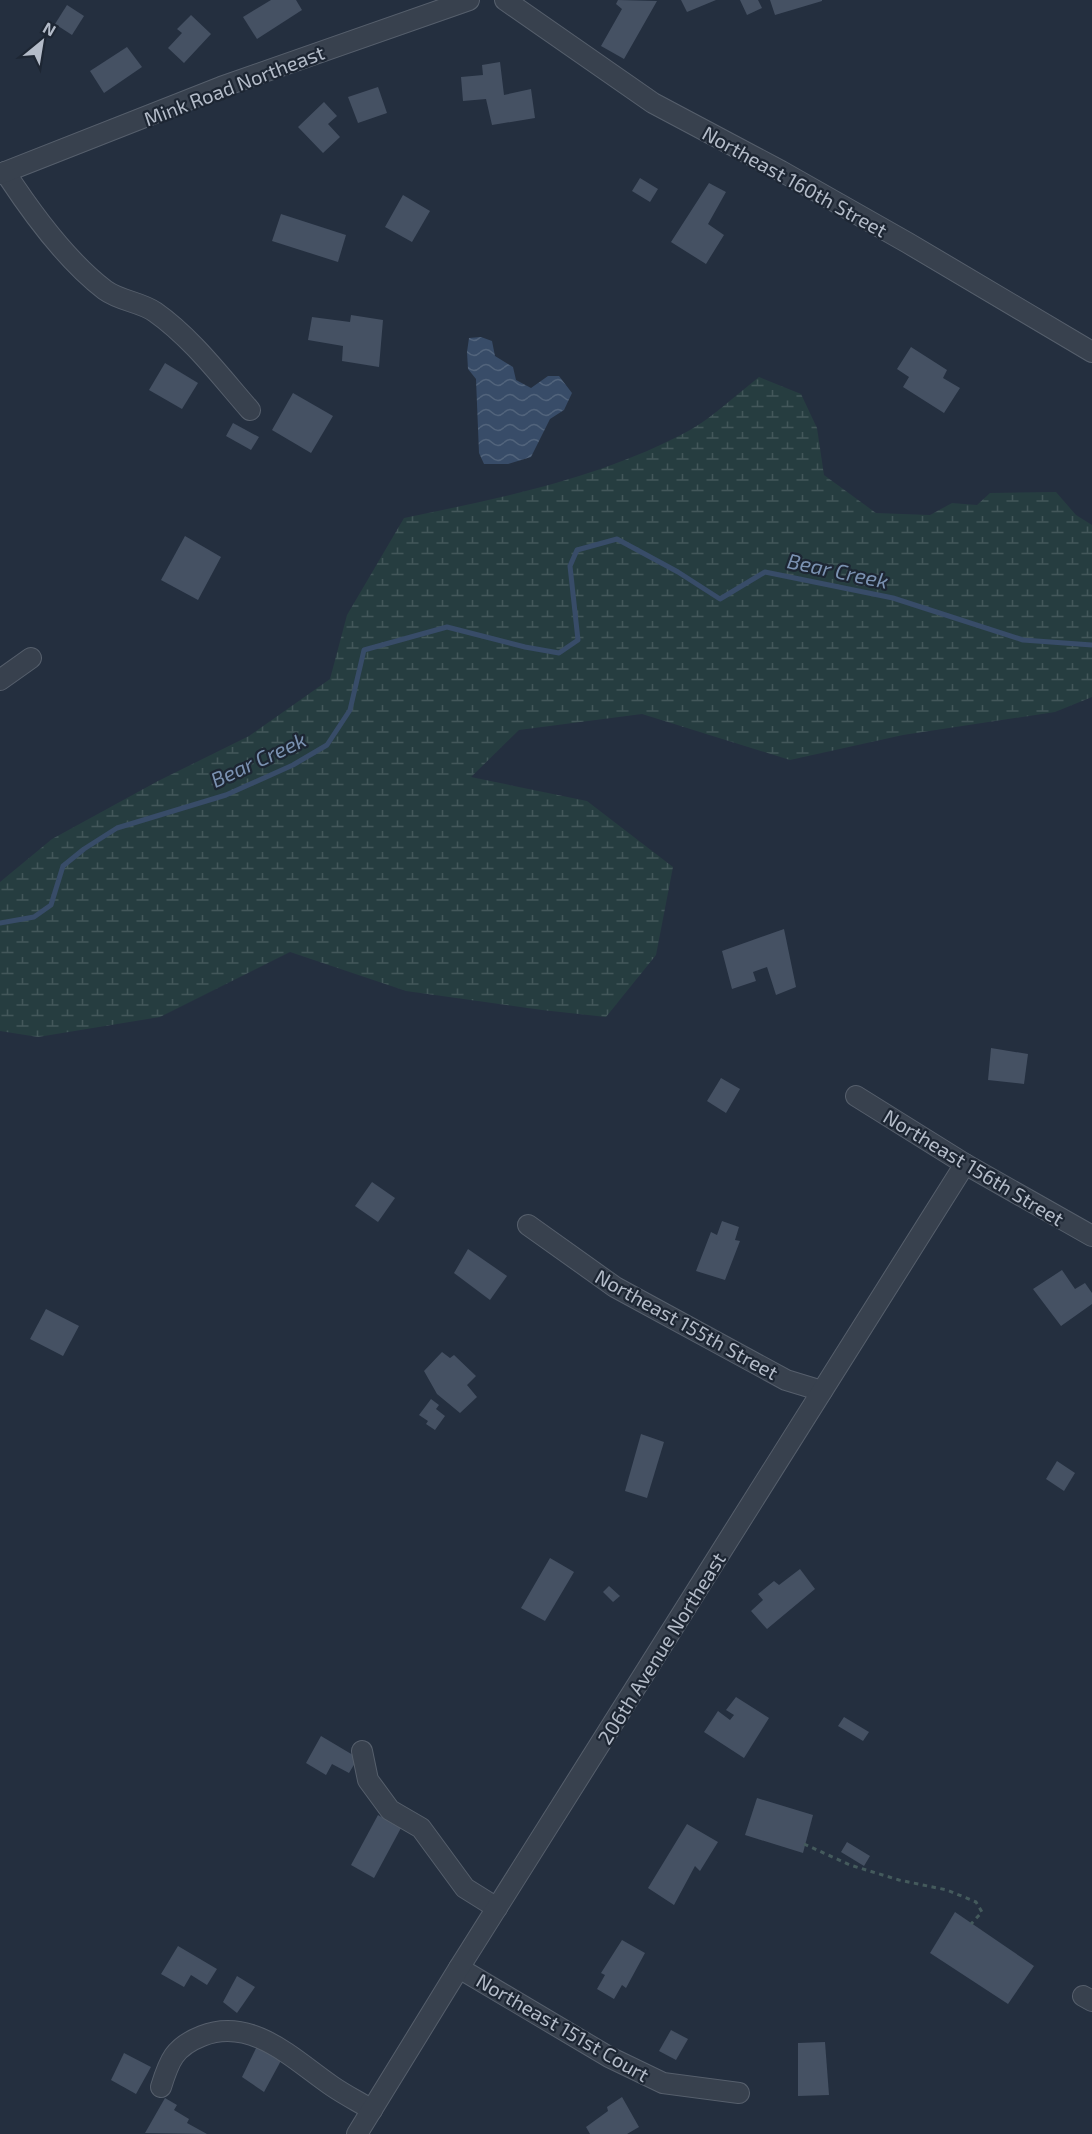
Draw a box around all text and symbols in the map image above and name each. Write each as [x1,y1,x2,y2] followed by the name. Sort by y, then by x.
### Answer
[12,12,72,72] north arrow
[40,17,60,40] text: N
[140,39,328,130] street label: Mink Road Northeast
[698,120,892,242] street label: Northeast 160th Street
[785,547,891,593] water label: Bear Creek
[206,726,310,792] water label: Bear Creek
[879,1104,1069,1231] street label: Northeast 156th Street
[591,1264,783,1384] street label: Northeast 155th Street
[592,1547,730,1748] street label: 206th Avenue Northeast
[472,1968,654,2086] street label: Northeast 151st Court

